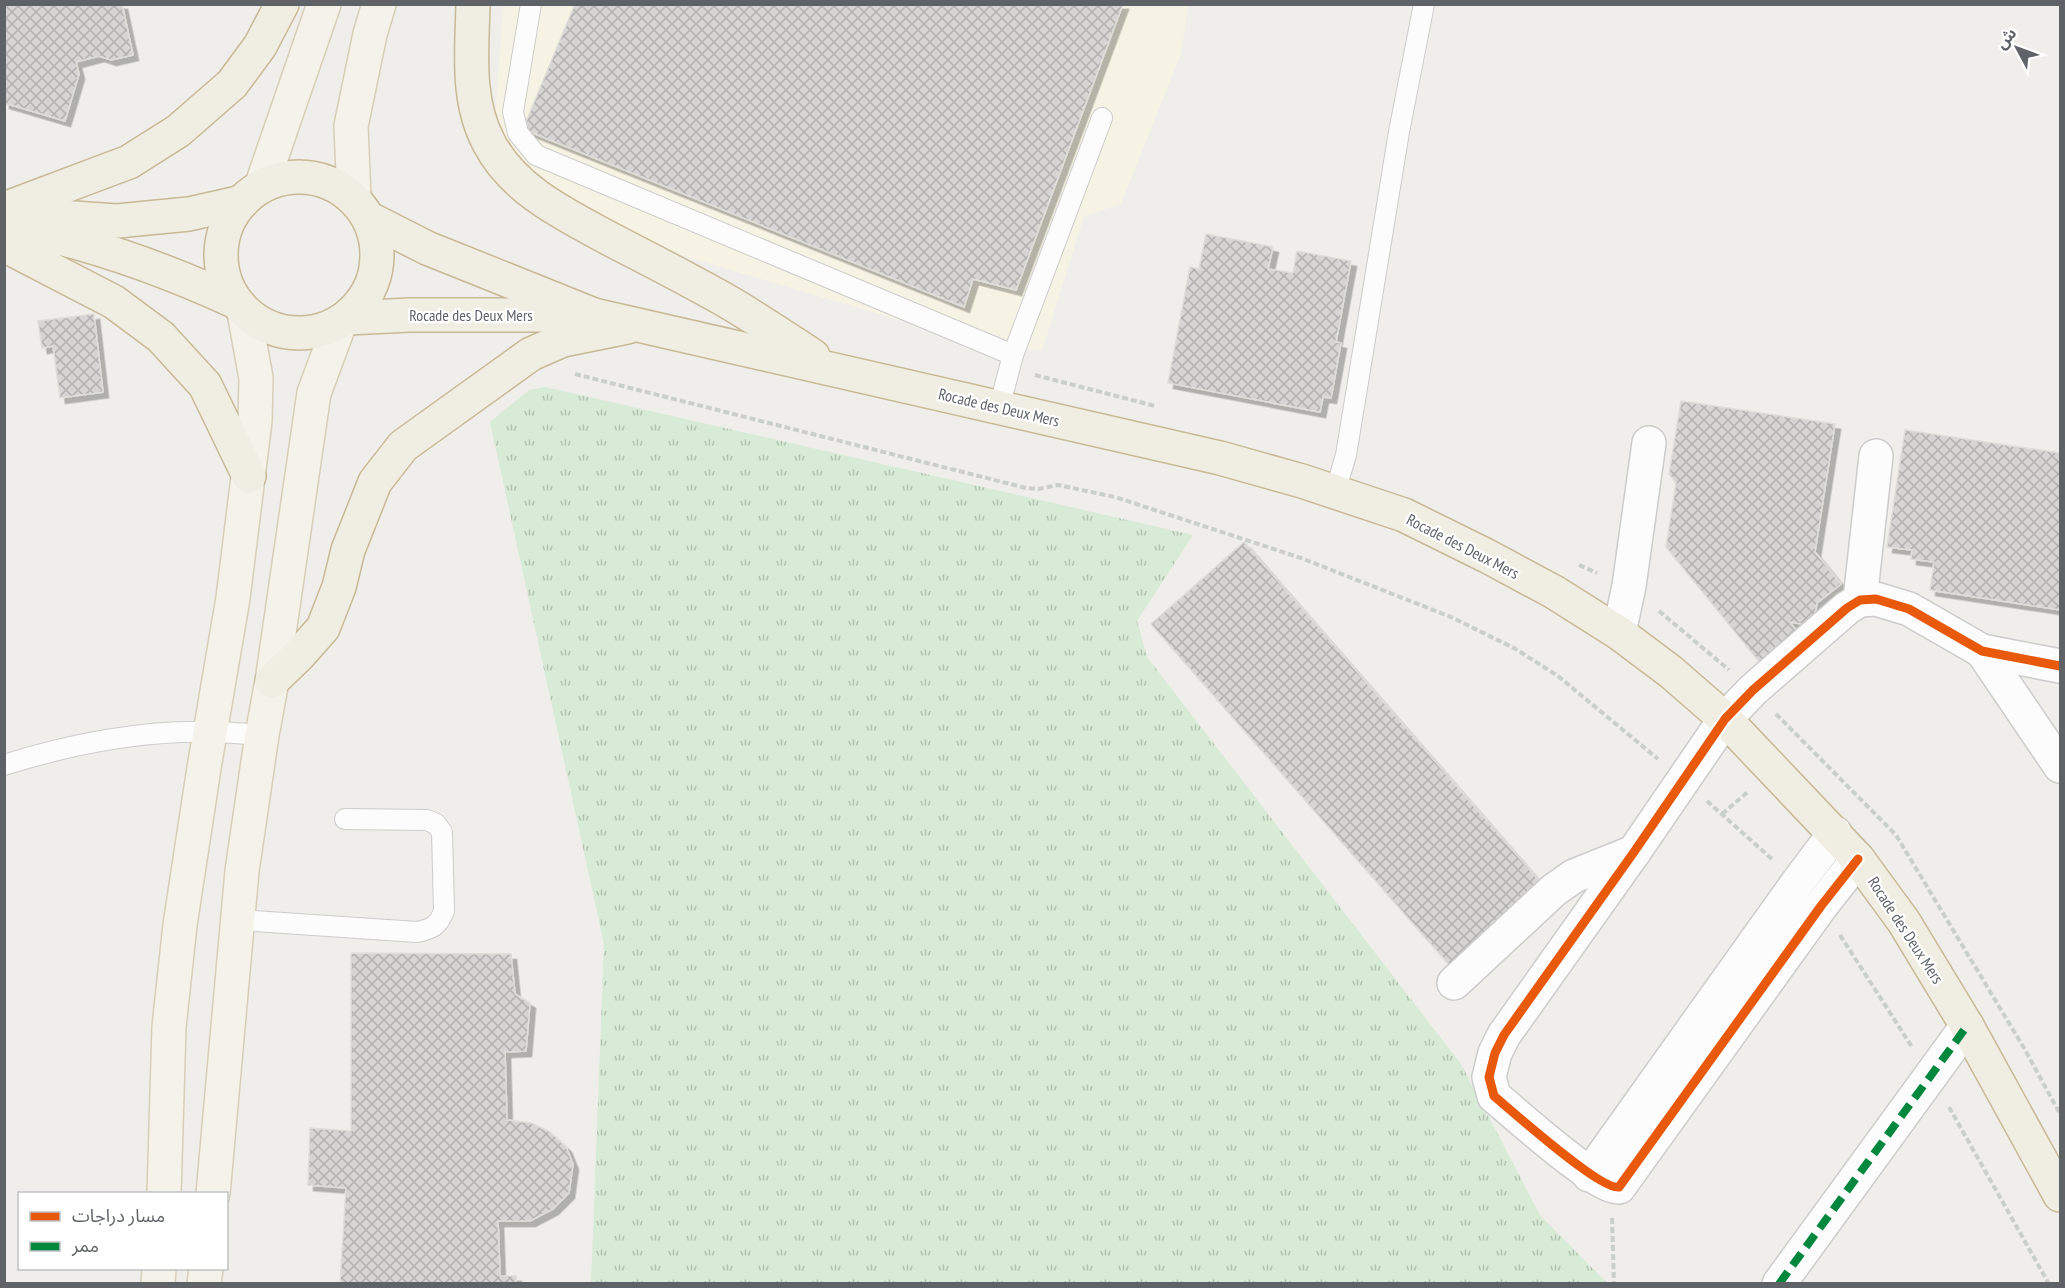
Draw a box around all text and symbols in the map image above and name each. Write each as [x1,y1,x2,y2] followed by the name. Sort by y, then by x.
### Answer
[1987,18,2047,78] north arrow
[1991,23,2020,53] text: ش
[409,305,533,325] street label: Rocade des Deux Mers
[937,383,1061,431] street label: Rocade des Deux Mers
[1403,509,1523,583] street label: Rocade des Deux Mers
[1864,873,1948,987] street label: Rocade des Deux Mers
[18,1192,228,1270] legend
[72,1204,165,1227] text: مسار دراجات
[71,1234,99,1257] text: ممر

